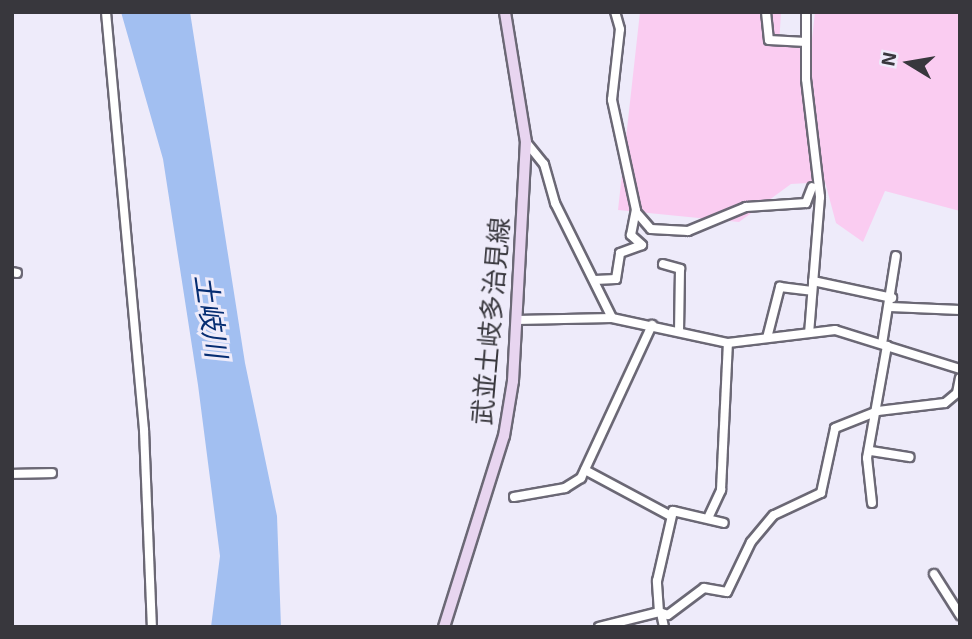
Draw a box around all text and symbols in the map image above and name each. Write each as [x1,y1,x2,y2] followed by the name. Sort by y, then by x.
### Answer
[874,28,944,98] north arrow
[875,50,900,68] text: N
[465,216,515,426] street label: 武並土岐多治見線
[190,272,234,360] water label: 土岐川

